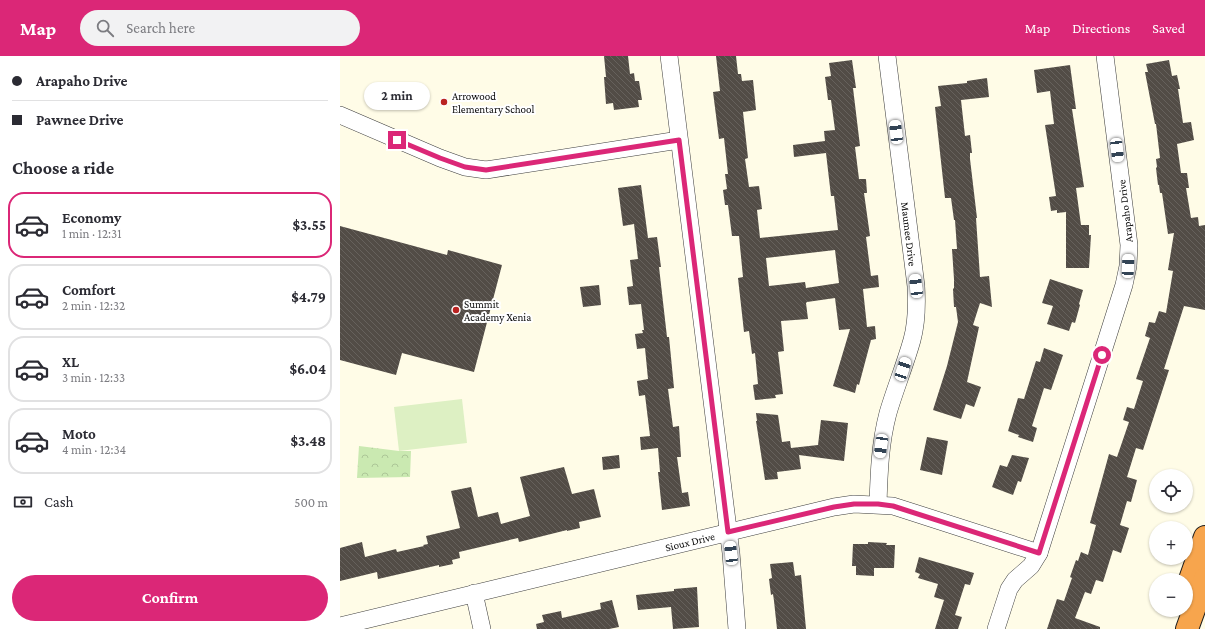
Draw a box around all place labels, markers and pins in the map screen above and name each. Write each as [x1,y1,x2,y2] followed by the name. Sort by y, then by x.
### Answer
[452,90,535,116] place label: Arrowood Elementary School
[439,97,449,107] marker: Arrowood Elementary School
[464,298,531,324] place label: Summit Academy Xenia
[451,305,461,315] marker: Summit Academy Xenia

